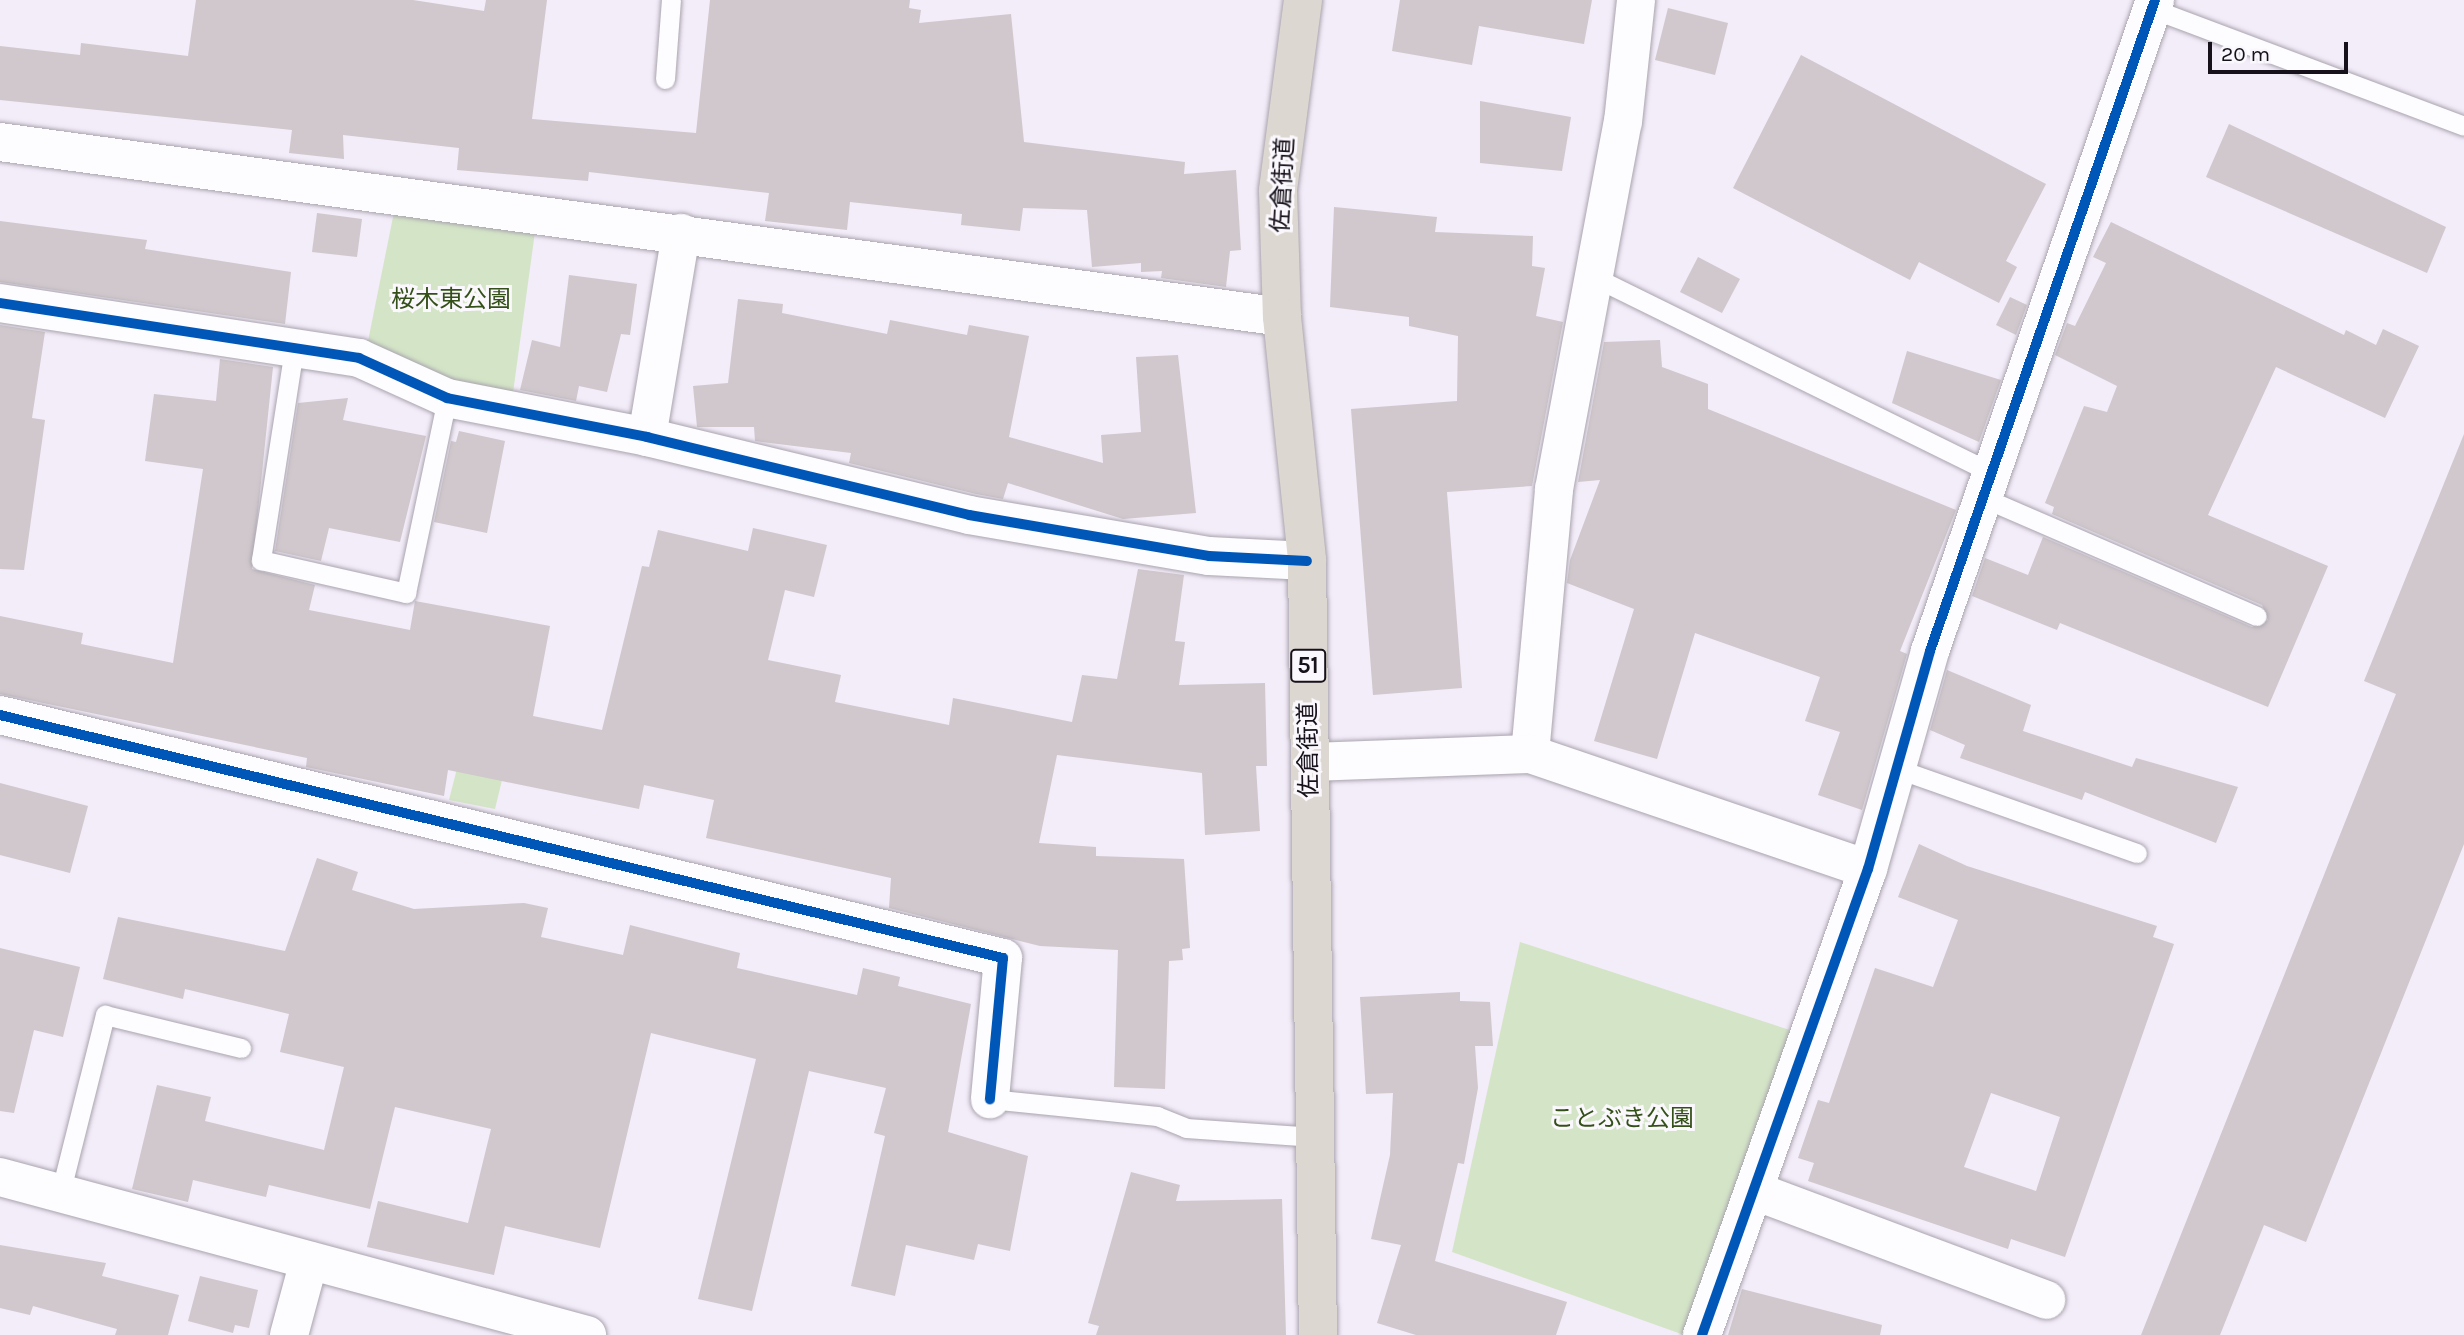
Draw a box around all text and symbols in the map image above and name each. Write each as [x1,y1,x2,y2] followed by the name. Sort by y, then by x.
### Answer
[2212,28,2352,72] scale bar
[2221,42,2270,66] text: 20 m
[1266,136,1300,234] street label: 佐倉街道
[391,286,511,314] park label: 桜木東公園
[1289,646,1327,686] road number: 51
[1294,702,1324,798] street label: 佐倉街道
[1550,1105,1694,1133] park label: ことぶき公園

